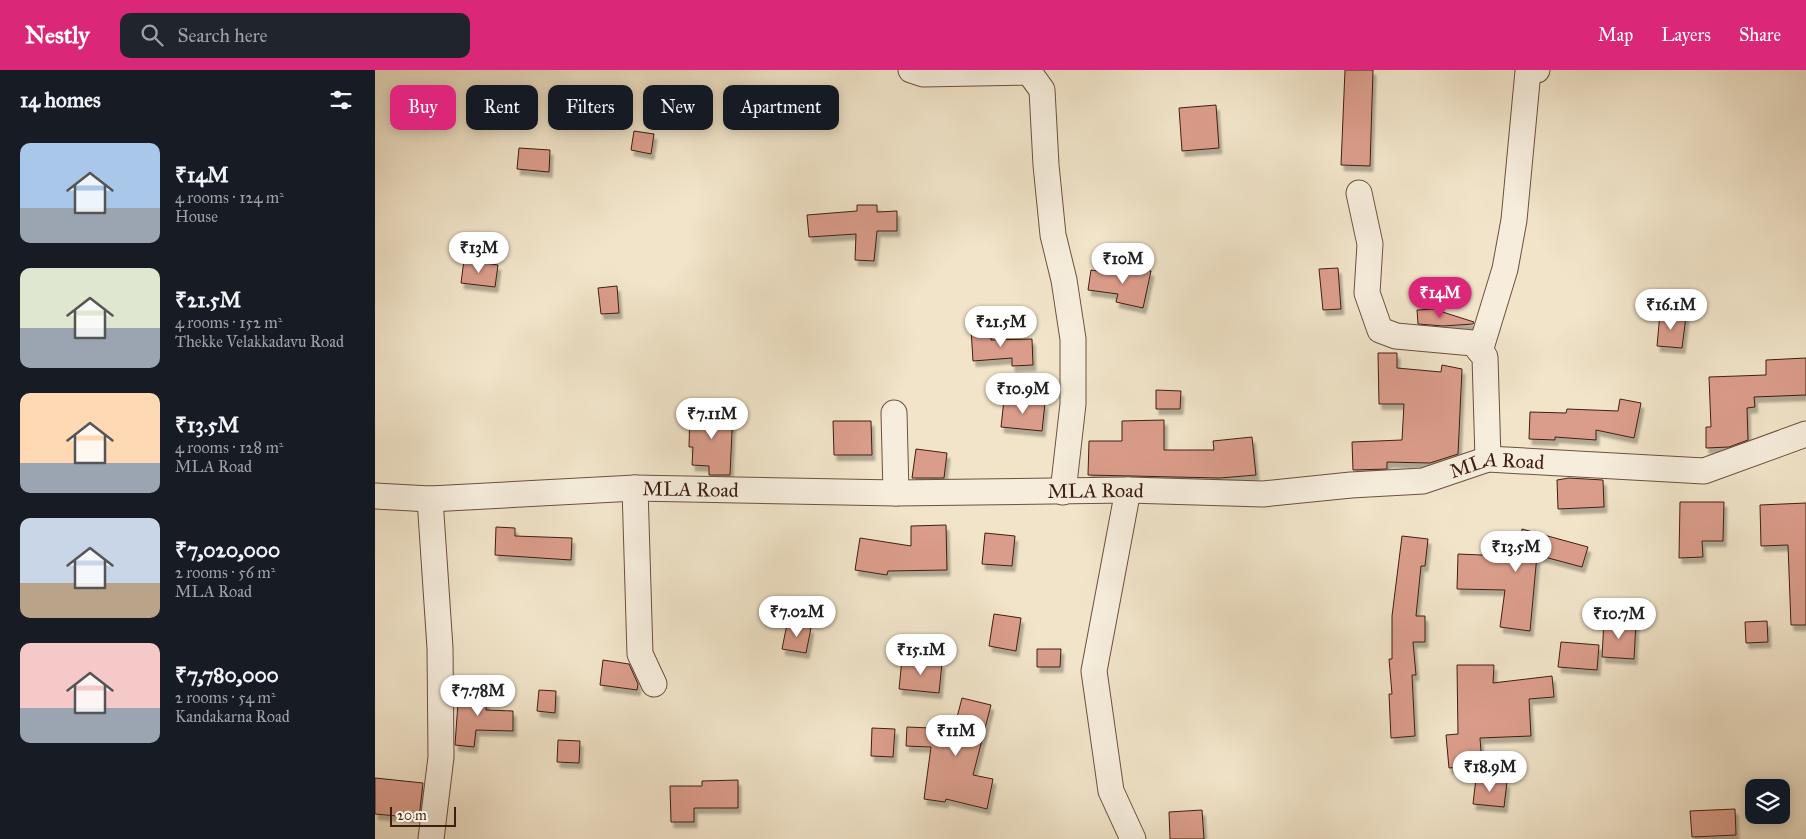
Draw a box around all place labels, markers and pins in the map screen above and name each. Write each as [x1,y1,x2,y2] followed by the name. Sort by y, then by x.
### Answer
[449,232,509,274] pin: ₹13M
[1093,242,1153,285] pin: ₹10M
[1410,276,1470,319] pin: ₹14M
[1630,288,1712,331] pin: ₹16.1M
[960,306,1042,348] pin: ₹21.5M
[982,372,1064,415] pin: ₹10.9M
[671,398,753,440] pin: ₹7.11M
[1475,530,1557,573] pin: ₹13.5M
[756,596,838,638] pin: ₹7.02M
[1578,598,1660,640] pin: ₹10.7M
[880,634,962,676] pin: ₹15.1M
[437,674,519,717] pin: ₹7.78M
[926,714,986,757] pin: ₹11M
[1449,750,1531,793] pin: ₹18.9M

